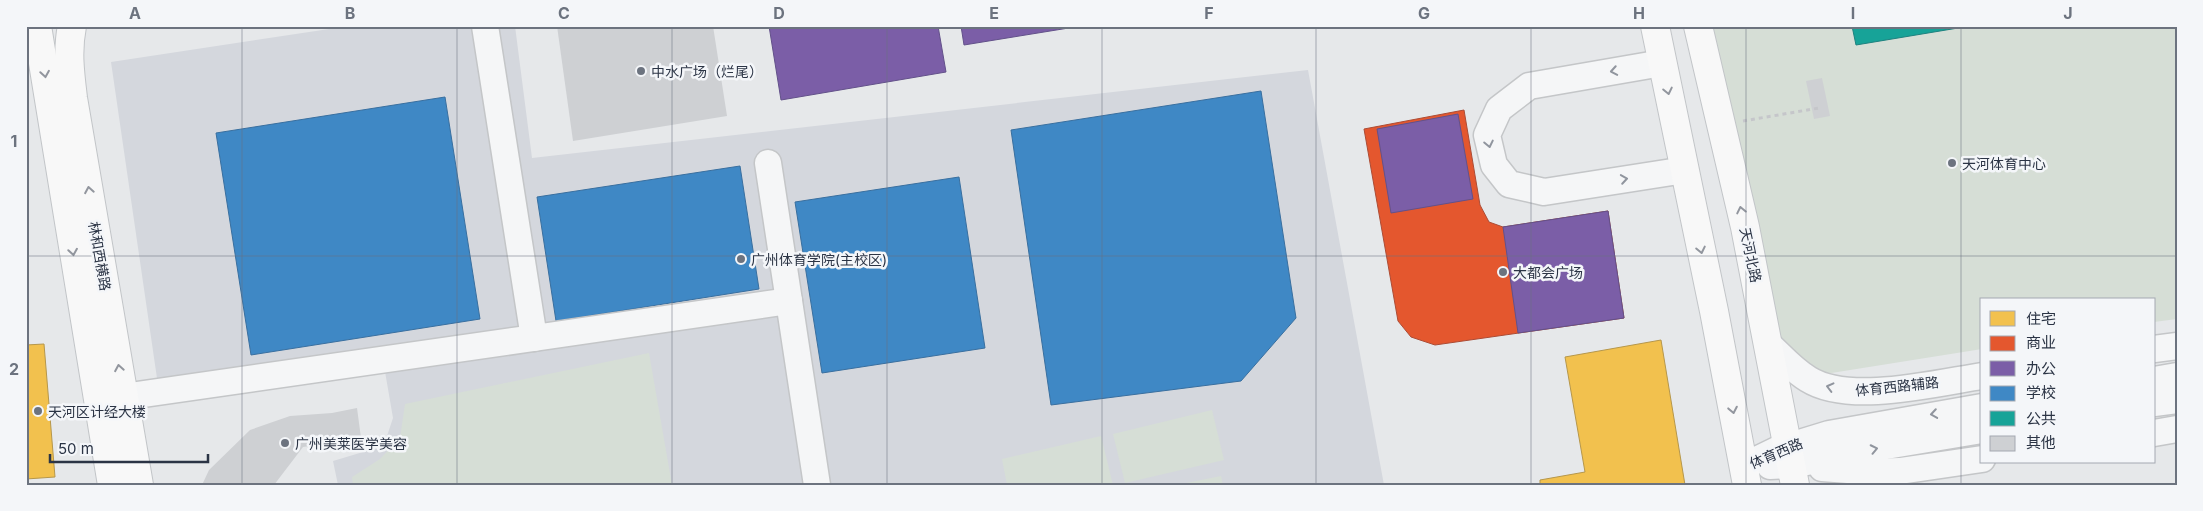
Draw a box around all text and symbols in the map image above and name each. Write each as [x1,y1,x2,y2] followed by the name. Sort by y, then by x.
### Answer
[129,3,141,23] text: A
[345,3,355,23] text: B
[558,3,570,23] text: C
[773,3,785,23] text: D
[989,3,999,23] text: E
[1204,3,1214,23] text: F
[1418,3,1430,23] text: G
[1633,3,1645,23] text: H
[1851,3,1855,23] text: I
[2063,3,2073,23] text: J
[651,63,763,80] place label: 中水广场（烂尾）
[635,65,647,77] marker: 中水广场（烂尾）
[1610,66,1619,76] one-way arrow
[39,70,49,79] one-way arrow
[1663,87,1673,96] one-way arrow
[11,131,17,151] text: 1
[1484,140,1494,149] one-way arrow
[1962,155,2046,172] place label: 天河体育中心
[1946,157,1958,169] marker: 天河体育中心
[1620,175,1628,185] one-way arrow
[84,186,94,195] one-way arrow
[1737,206,1747,215] one-way arrow
[86,220,114,292] street label: 林和西横路
[1737,226,1765,284] street label: 天河北路
[1696,246,1706,255] one-way arrow
[68,248,78,257] one-way arrow
[751,251,887,268] place label: 广州体育学院(主校区)
[735,253,747,265] marker: 广州体育学院(主校区)
[1513,264,1583,281] place label: 大都会广场
[1497,266,1509,278] marker: 大都会广场
[1980,298,2156,464] legend
[2026,309,2056,328] text: 住宅
[2026,333,2056,352] text: 商业
[9,359,19,379] text: 2
[2026,359,2056,378] text: 办公
[114,363,124,372] one-way arrow
[1854,373,1940,399] street label: 体育西路辅路
[1825,382,1834,393] one-way arrow
[2026,383,2056,402] text: 学校
[48,403,146,420] place label: 天河区计经大楼
[32,405,44,417] marker: 天河区计经大楼
[1727,405,1738,414] one-way arrow
[1929,409,1938,419] one-way arrow
[2026,409,2056,428] text: 公共
[50,431,208,463] scale bar
[2026,433,2056,452] text: 其他
[1747,434,1805,472] street label: 体育西路
[295,435,407,452] place label: 广州美莱医学美容
[279,437,291,449] marker: 广州美莱医学美容
[58,439,94,458] text: 50 m
[1869,444,1878,454] one-way arrow

